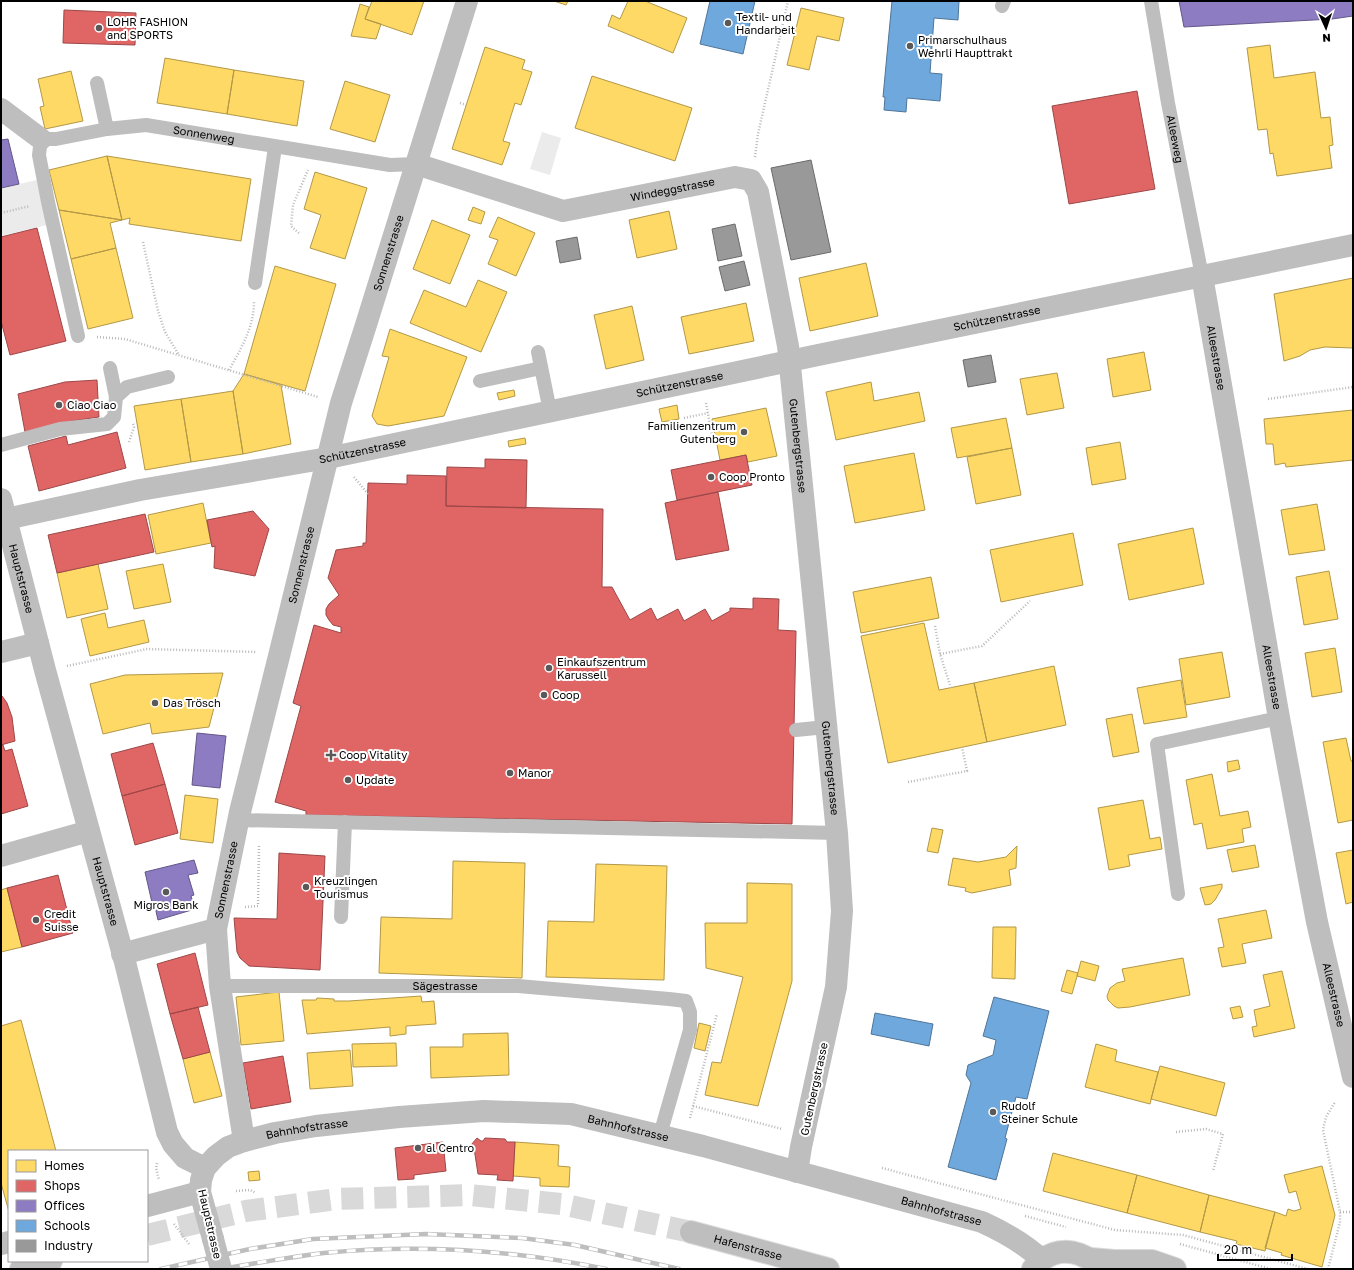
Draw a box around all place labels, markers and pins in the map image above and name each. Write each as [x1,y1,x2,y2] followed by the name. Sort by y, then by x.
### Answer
[736,10,795,36] place label: Textil- und Handarbeit
[107,15,188,41] place label: LOHR FASHION and SPORTS
[723,18,733,28] marker: Textil- und Handarbeit
[94,23,104,33] marker: LOHR FASHION and SPORTS
[918,33,1013,59] place label: Primarschulhaus Wehrli Haupttrakt
[905,41,915,51] marker: Primarschulhaus Wehrli Haupttrakt
[67,398,117,411] place label: Ciao Ciao
[54,400,64,410] marker: Ciao Ciao
[647,419,736,445] place label: Familienzentrum Gutenberg
[739,427,749,437] marker: Familienzentrum Gutenberg
[719,470,785,483] place label: Coop Pronto
[706,472,716,482] marker: Coop Pronto
[557,655,646,681] place label: Einkaufszentrum Karussell
[544,663,554,673] marker: Einkaufszentrum Karussell
[552,688,580,701] place label: Coop
[539,690,549,700] marker: Coop
[163,696,221,709] place label: Das Trösch
[150,698,160,708] marker: Das Trösch
[339,748,407,761] place label: Coop Vitality
[326,750,336,760] marker: Coop Vitality
[518,766,552,779] place label: Manor
[505,768,515,778] marker: Manor
[356,773,394,786] place label: Update
[343,775,353,785] marker: Update
[314,874,378,900] place label: Kreuzlingen Tourismus
[301,882,311,892] marker: Kreuzlingen Tourismus
[161,887,171,897] marker: Migros Bank
[133,898,199,911] place label: Migros Bank
[44,907,79,933] place label: Credit Suisse
[31,915,41,925] marker: Credit Suisse
[1001,1099,1078,1125] place label: Rudolf Steiner Schule
[988,1107,998,1117] marker: Rudolf Steiner Schule
[426,1141,475,1154] place label: al Centro
[413,1143,423,1153] marker: al Centro

